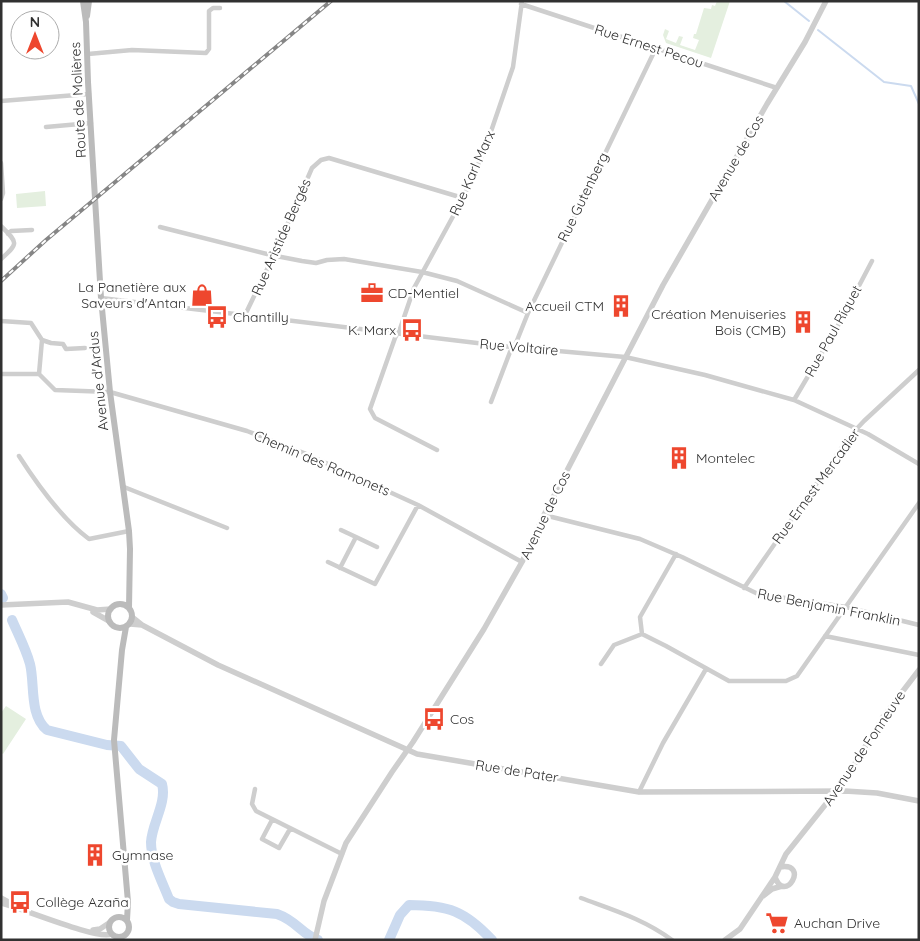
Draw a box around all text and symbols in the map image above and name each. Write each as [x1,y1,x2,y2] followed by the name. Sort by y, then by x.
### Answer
[10,10,60,60] north arrow
[30,13,40,31] text: N
[592,20,706,72] street label: Rue Ernest Pecou
[66,42,90,158] street label: Route de Molières
[704,112,768,204] street label: Avenue de Cos
[445,127,499,218] street label: Rue Karl Marx
[554,149,612,245] street label: Rue Gutenberg
[247,176,315,298] street label: Rue Aristide Bergés
[78,278,186,312] place label: La Panetière aux Saveurs d'Antan
[359,280,385,306] office icon: CD-Mentiel
[189,282,215,308] shop icon: La Panetière aux Saveurs d'Antan
[800,282,866,380] street label: Rue Paul Riquet
[388,284,459,302] place label: CD-Mentiel
[608,293,634,319] building icon: Accueil CTM
[525,297,604,315] place label: Accueil CTM
[204,304,230,330] bus stop icon: Chantilly
[651,305,786,339] place label: Création Menuiseries Bois (CMB)
[233,308,289,326] place label: Chantilly
[790,309,816,335] building icon: Création Menuiseries Bois (CMB)
[399,317,425,343] bus stop icon: K. Marx
[348,321,396,339] place label: K. Marx
[84,330,112,432] street label: Avenue d'Ardus
[479,335,559,359] street label: Rue Voltaire
[768,424,864,547] street label: Rue Ernest Mercadier
[251,426,393,500] street label: Chemin des Ramonets
[666,445,692,471] building icon: Montelec
[696,449,755,467] place label: Montelec
[516,468,574,562] street label: Avenue de Cos
[756,584,902,630] street label: Rue Benjamin Franklin
[819,687,909,809] street label: Avenue de Fonneuve
[421,706,447,732] bus stop icon: Cos
[450,710,474,728] place label: Cos
[474,756,560,787] street label: Rue de Pater
[82,842,108,868] building icon: Gymnase
[112,846,174,864] place label: Gymnase
[7,889,33,915] bus stop icon: Collège Azaña
[36,893,129,911] place label: Collège Azaña
[764,910,790,936] supermarket icon: Auchan Drive
[794,914,880,932] place label: Auchan Drive

